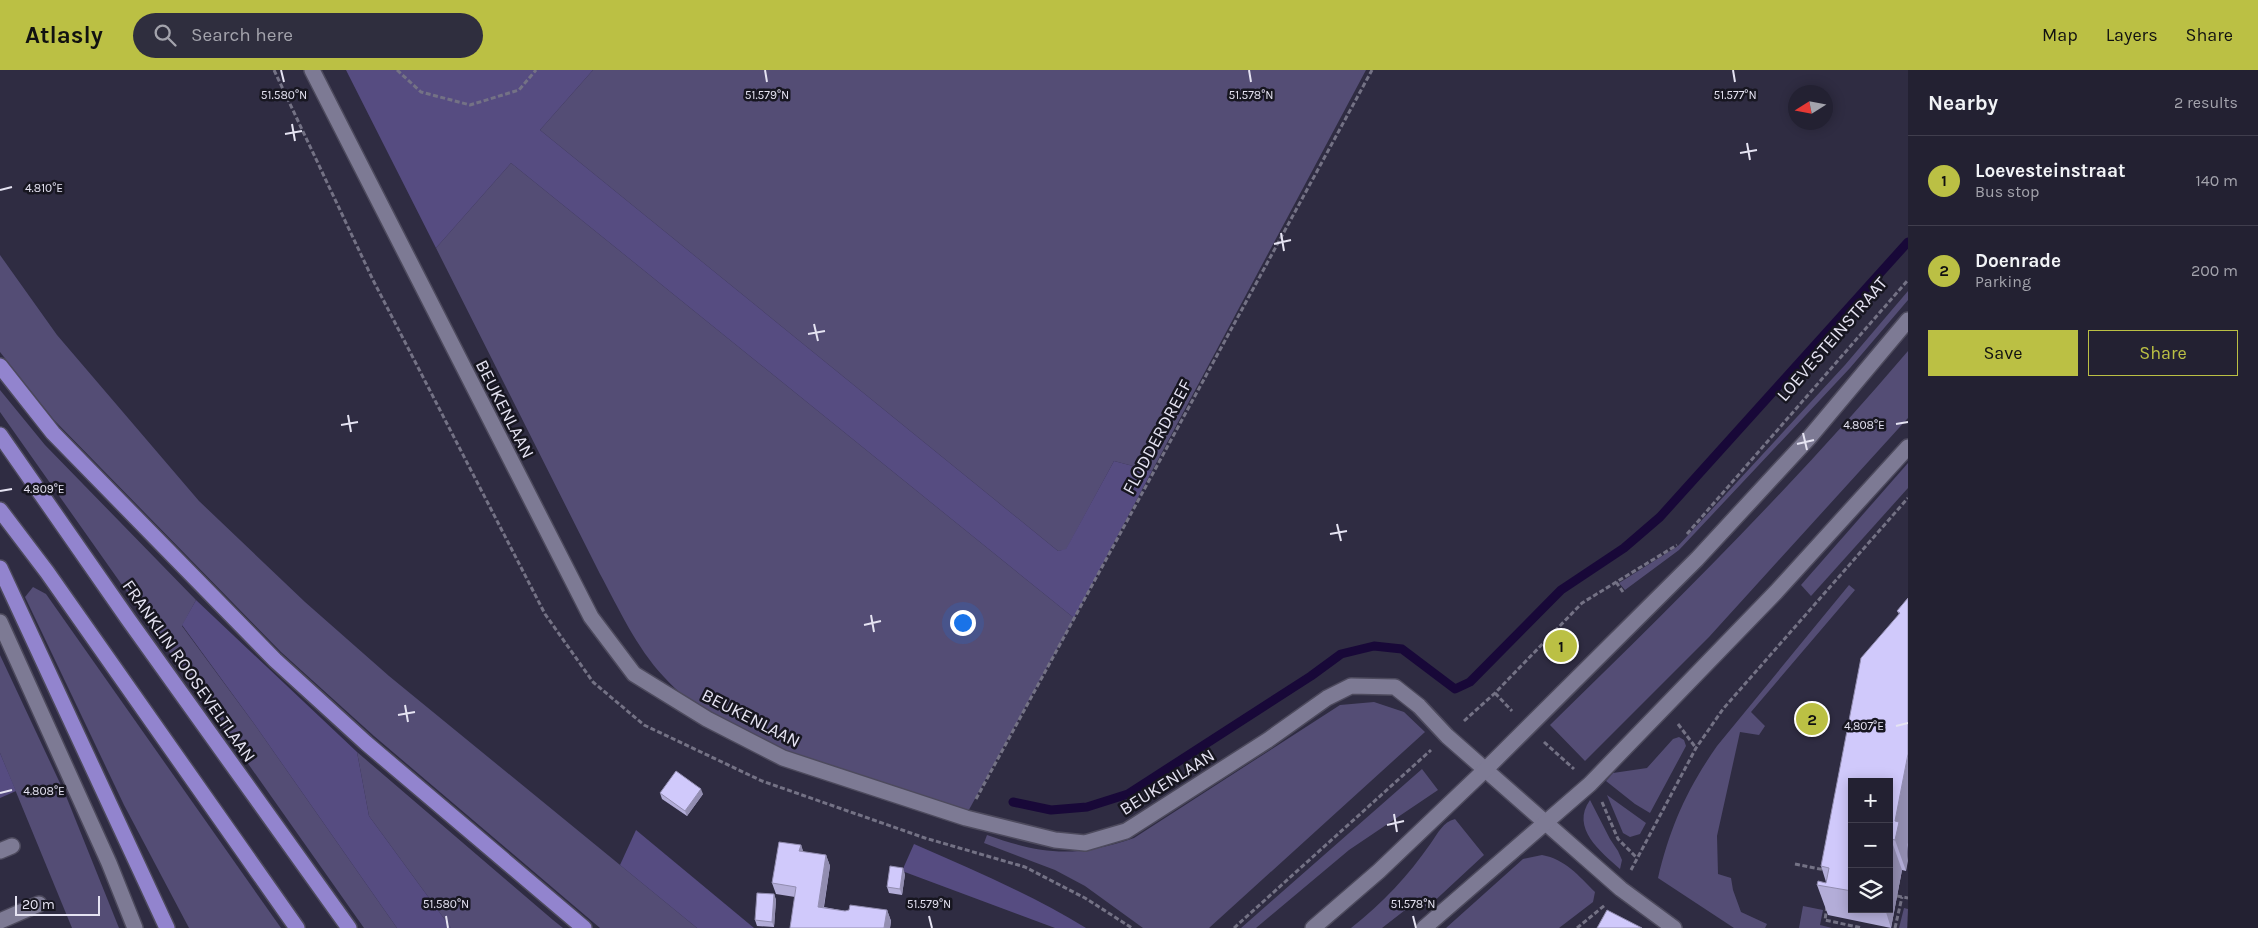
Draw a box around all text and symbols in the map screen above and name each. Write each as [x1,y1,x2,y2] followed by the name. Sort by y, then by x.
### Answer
[133,13,483,58] search box
[25,21,103,49] text: Atlasly
[151,21,179,49] icon: search
[191,24,293,46] text: Search here
[2042,24,2078,46] text: Map
[2106,24,2158,46] text: Layers
[2186,24,2233,46] text: Share
[1788,85,1833,130] north arrow
[261,88,307,102] text: 51.580°N
[745,88,789,102] text: 51.579°N
[1229,88,1273,102] text: 51.578°N
[1713,88,1757,102] text: 51.577°N
[1928,91,1998,115] text: Nearby
[2174,93,2238,112] text: 2 results
[1975,160,2126,182] text: Loevesteinstraat
[1941,171,1947,190] text: 1
[2196,171,2238,190] text: 140 m
[25,181,63,195] text: 4.810°E
[1975,182,2039,201] text: Bus stop
[1975,250,2061,272] text: Doenrade
[1939,261,1949,280] text: 2
[2191,261,2238,280] text: 200 m
[1772,272,1892,406] street label: LOEVESTEINSTRAAT
[1975,272,2031,291] text: Parking
[1928,330,2078,376] button: Save
[2088,330,2238,376] button: Share
[471,356,539,462] street label: BEUKENLAAN
[1117,376,1197,498] street label: FLODDERDREEF
[1843,418,1885,432] text: 4.808°E
[23,482,65,496] text: 4.809°E
[118,576,260,766] street label: FRANKLIN ROOSEVELTLAAN
[950,610,976,636] your location
[1545,627,1577,665] pin: 1
[698,684,804,752] street label: BEUKENLAAN
[1796,700,1828,738] pin: 2
[1844,719,1884,733] text: 4.807°E
[1115,744,1219,820] street label: BEUKENLAAN
[1848,778,1893,913] map controls
[1848,778,1893,823] button: +
[23,784,65,798] text: 4.808°E
[1848,823,1893,868] button: −
[1848,868,1893,913] button: layers
[15,893,100,916] scale bar
[22,896,55,913] text: 20 m
[423,897,469,911] text: 51.580°N
[907,897,951,911] text: 51.579°N
[1391,897,1435,911] text: 51.578°N

